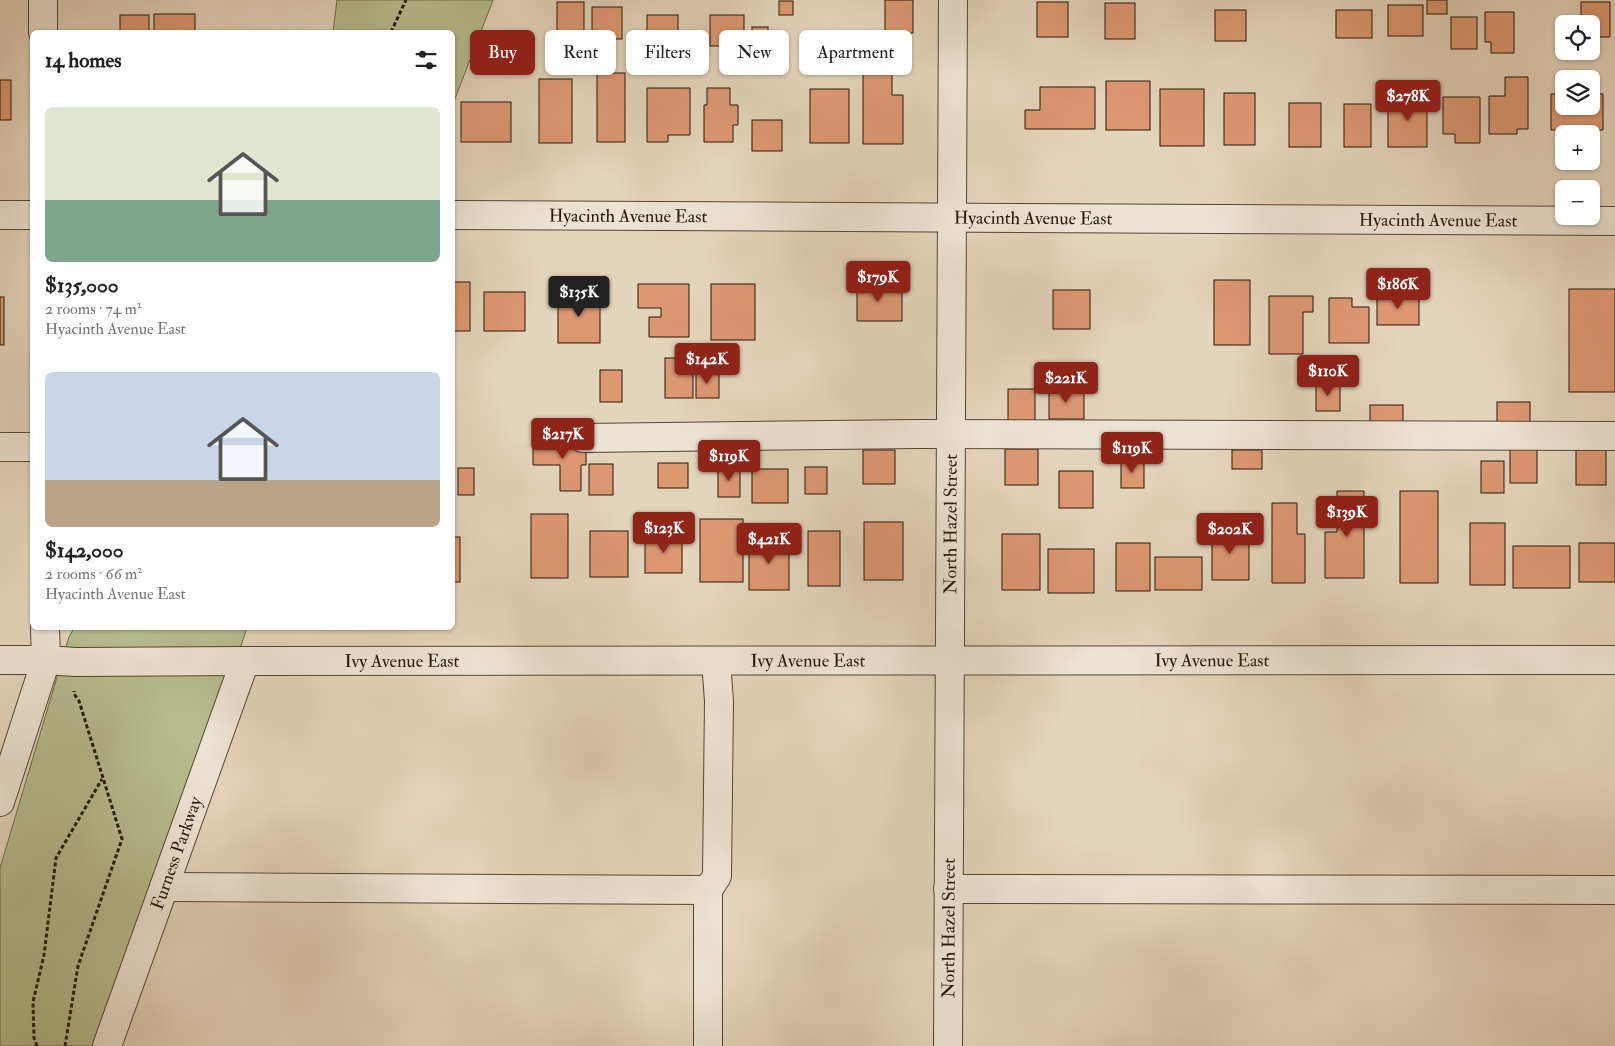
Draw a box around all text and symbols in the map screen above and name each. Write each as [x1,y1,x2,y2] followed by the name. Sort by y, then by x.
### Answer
[1555,15,1600,225] map controls
[1555,15,1600,60] button: locate
[470,30,535,75] chip: Buy
[545,30,616,75] chip: Rent
[626,30,709,75] chip: Filters
[719,30,789,75] chip: New
[799,30,912,75] chip: Apartment
[412,46,440,74] icon: filters
[45,47,122,74] text: 14 homes
[1555,70,1600,115] button: layers
[1373,80,1443,122] pin: $278K
[1386,86,1430,106] text: $278K
[1555,125,1600,170] button: +
[198,139,288,229] icon: home
[1555,180,1600,225] button: −
[549,204,707,228] street label: Hyacinth Avenue East
[954,206,1112,230] street label: Hyacinth Avenue East
[1359,208,1517,232] street label: Hyacinth Avenue East
[843,260,913,303] pin: $179K
[857,267,899,287] text: $179K
[1363,268,1433,310] pin: $186K
[45,272,119,299] text: $135,000
[1377,274,1419,294] text: $186K
[544,276,614,318] pin: $135K
[559,282,599,302] text: $135K
[45,299,141,319] text: 2 rooms · 74 m²
[45,319,186,339] text: Hyacinth Avenue East
[672,342,742,385] pin: $142K
[686,349,728,369] text: $142K
[1293,354,1363,397] pin: $110K
[1308,361,1348,381] text: $110K
[1031,362,1101,404] pin: $221K
[1045,368,1087,388] text: $221K
[198,404,288,494] icon: home
[528,418,598,460] pin: $217K
[542,424,584,444] text: $217K
[1097,432,1167,474] pin: $119K
[1112,438,1152,458] text: $119K
[694,440,764,482] pin: $119K
[709,446,749,466] text: $119K
[939,454,962,594] street label: North Hazel Street
[1312,496,1382,538] pin: $139K
[1327,502,1367,522] text: $139K
[629,512,699,554] pin: $123K
[1195,512,1265,555] pin: $202K
[644,518,684,538] text: $123K
[1208,519,1252,539] text: $202K
[734,522,804,565] pin: $421K
[748,529,790,549] text: $421K
[45,537,124,564] text: $142,000
[45,564,142,584] text: 2 rooms · 66 m²
[45,584,186,604] text: Hyacinth Avenue East
[344,649,460,672] street label: Ivy Avenue East
[750,649,866,672] street label: Ivy Avenue East
[1154,649,1270,672] street label: Ivy Avenue East
[145,792,207,913] street label: Furness Parkway
[937,858,960,998] street label: North Hazel Street

